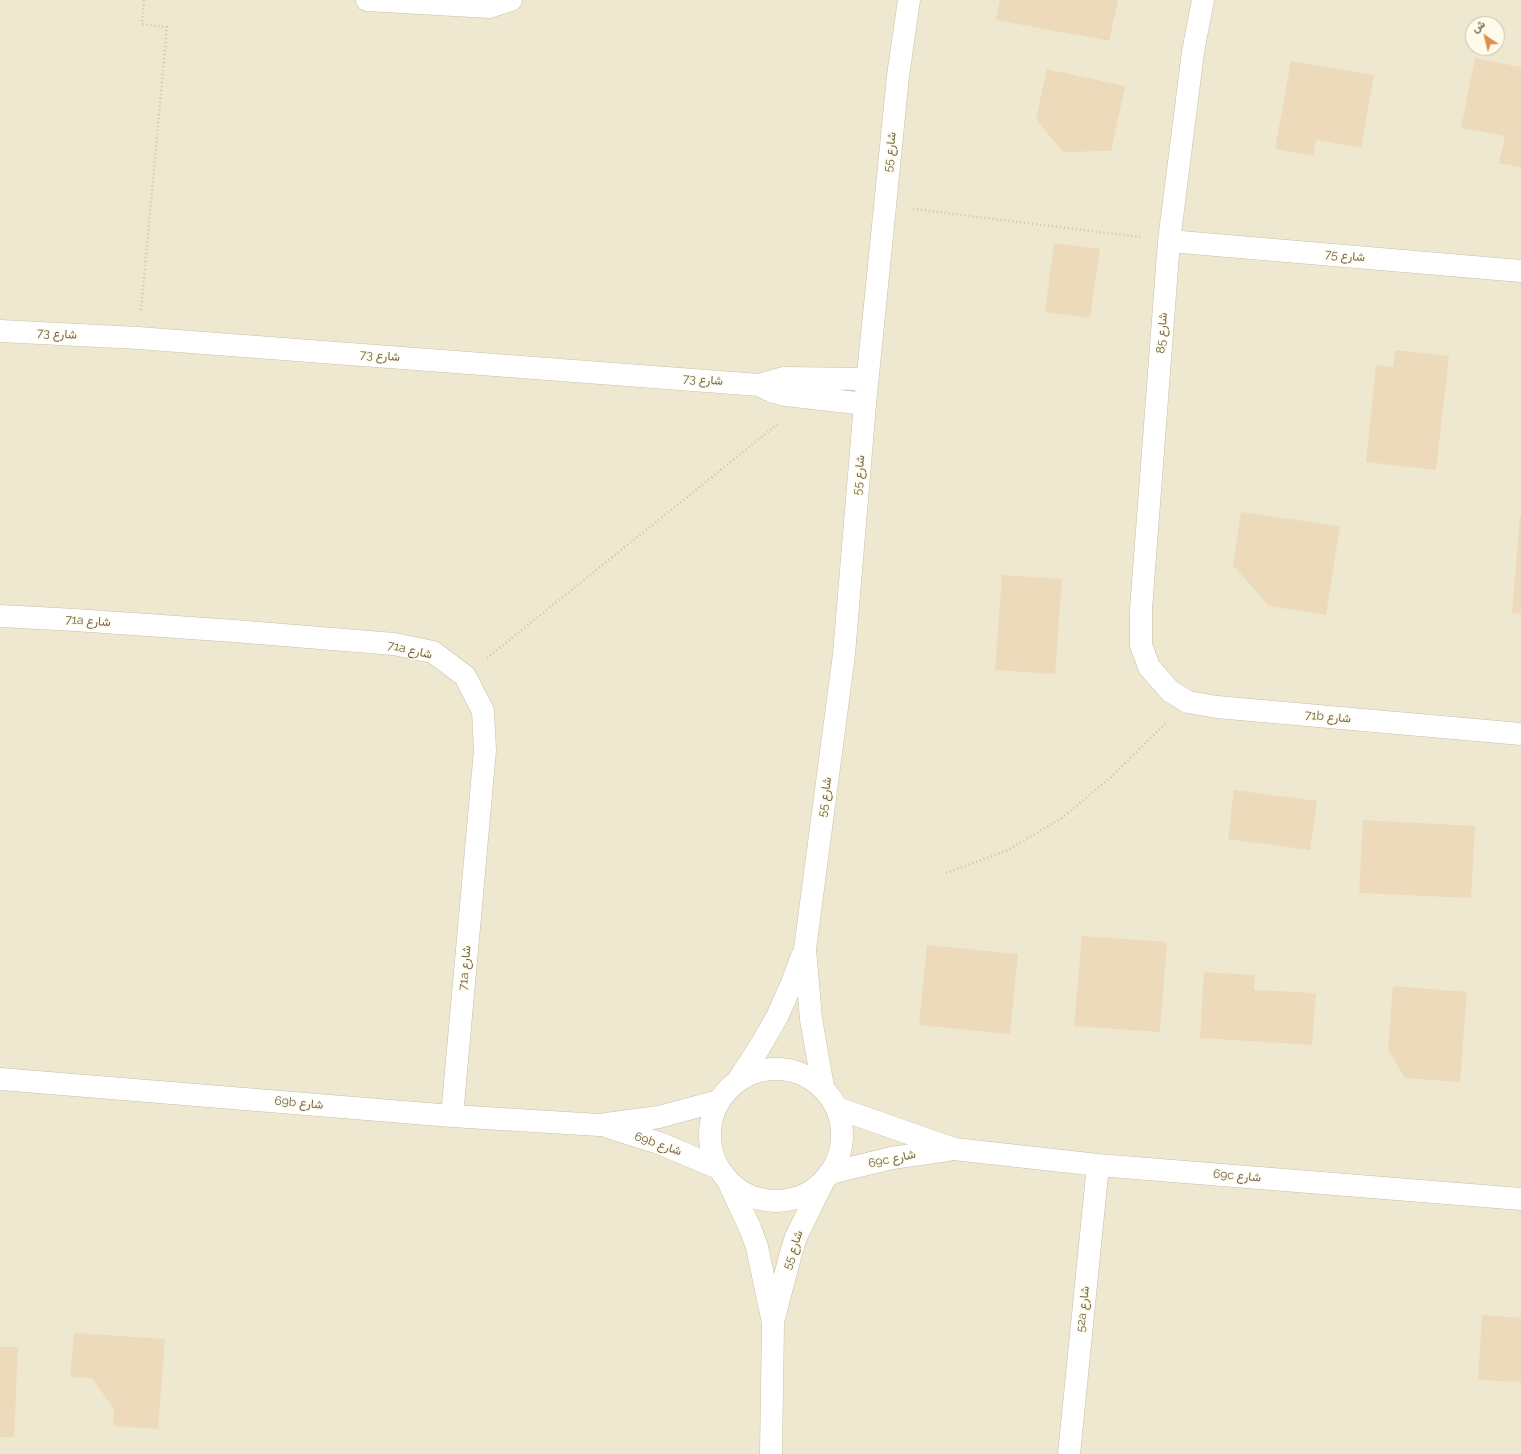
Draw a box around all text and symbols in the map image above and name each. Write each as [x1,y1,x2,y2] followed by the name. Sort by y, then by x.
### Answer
[1465,16,1505,56] north arrow
[1469,17,1488,36] text: ش
[881,131,899,173] street label: شارع 55
[1324,247,1366,265] street label: شارع 75
[1153,312,1171,354] street label: شارع 85
[37,326,77,342] street label: شارع 73
[360,347,400,365] street label: شارع 73
[683,371,723,389] street label: شارع 73
[850,454,868,496] street label: شارع 55
[65,612,111,630] street label: 71a شارع
[386,638,434,662] street label: 71a شارع
[1304,708,1352,726] street label: 71b شارع
[815,776,835,818] street label: شارع 55
[456,945,474,991] street label: 71a شارع
[274,1094,324,1112] street label: 69b شارع
[633,1129,683,1159] street label: 69b شارع
[867,1147,917,1171] street label: 69c شارع
[1212,1167,1262,1185] street label: 69c شارع
[780,1229,806,1271] street label: شارع 55
[1073,1285,1093,1333] street label: 52a شارع

